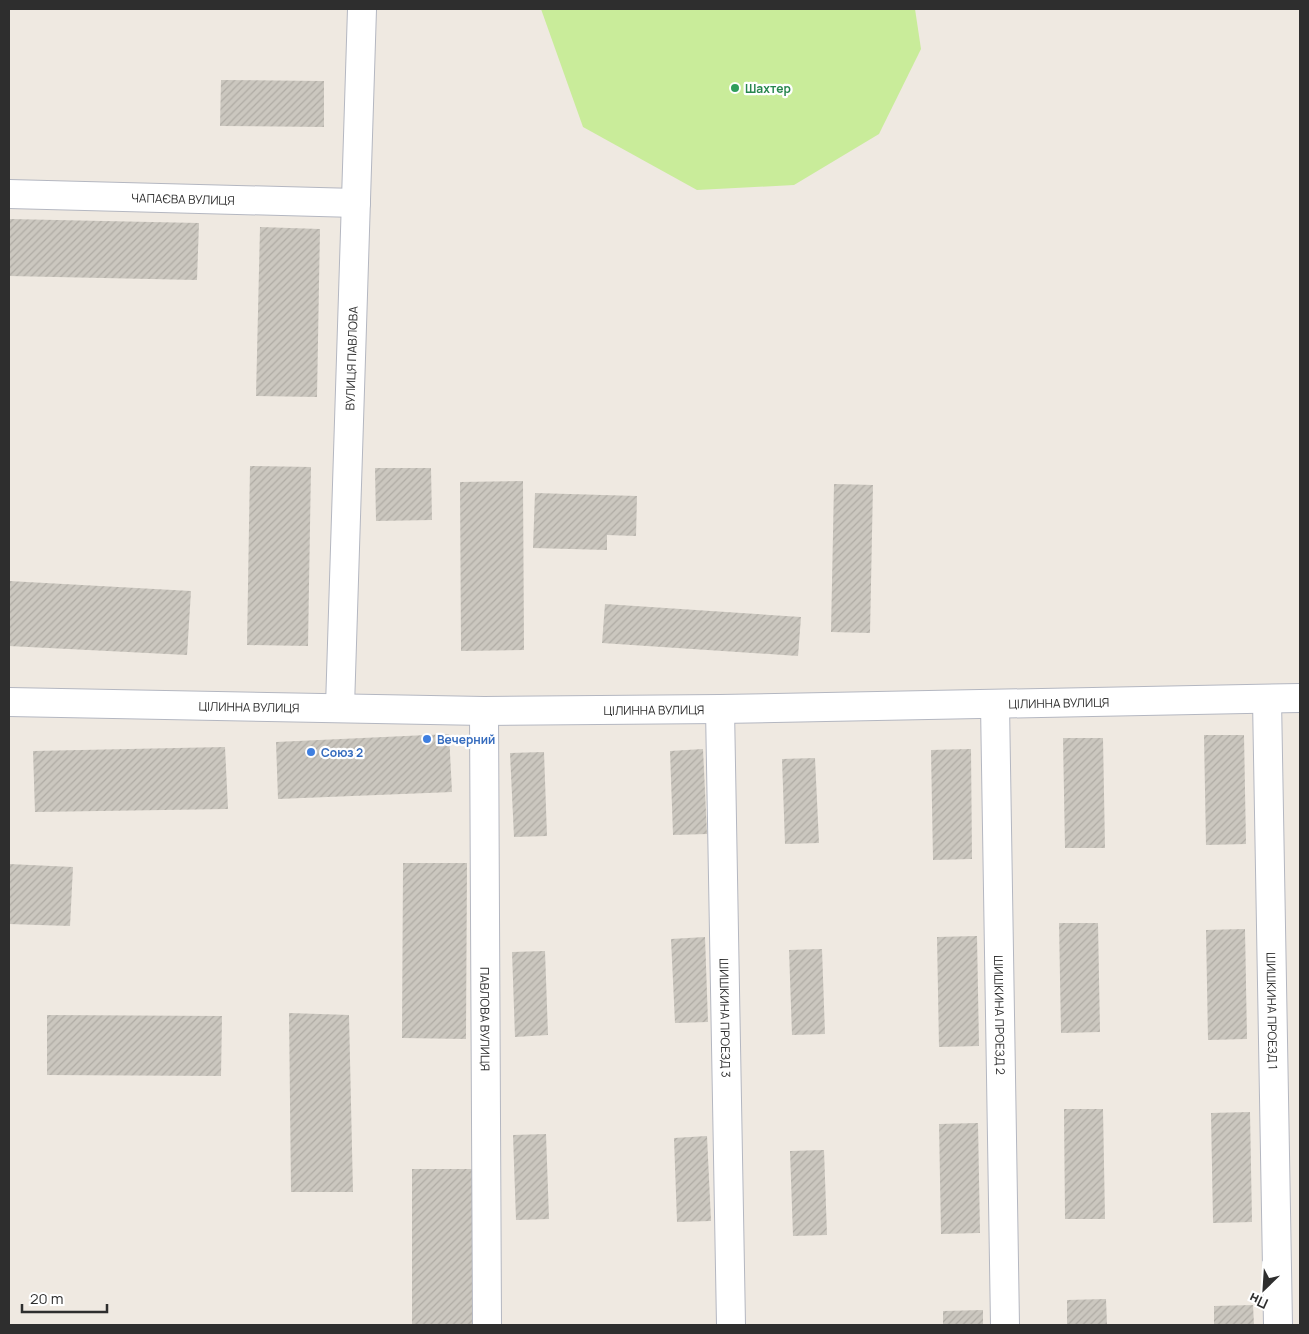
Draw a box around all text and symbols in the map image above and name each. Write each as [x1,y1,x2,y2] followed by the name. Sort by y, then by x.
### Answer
[745,80,791,97] place label: Шахтер
[729,82,741,94] marker: Шахтер
[131,189,235,208] street label: ЧАПАЄВА ВУЛИЦЯ
[341,305,361,411] street label: ВУЛИЦЯ ПАВЛОВА
[1008,693,1109,712] street label: ЦІЛИННА ВУЛИЦЯ
[198,697,300,716] street label: ЦІЛИННА ВУЛИЦЯ
[603,701,704,718] street label: ЦІЛИННА ВУЛИЦЯ
[437,731,495,748] place label: Вечерний
[421,733,433,745] marker: Вечерний
[321,744,363,761] place label: Союз 2
[305,746,317,758] marker: Союз 2
[1263,952,1282,1070] street label: ШИШКИНА ПРОЕЗД 1
[991,955,1009,1075] street label: ШИШКИНА ПРОЕЗД 2
[716,958,735,1078] street label: ШИШКИНА ПРОЕЗД 3
[477,967,494,1071] street label: ПАВЛОВА ВУЛИЦЯ
[1239,1264,1289,1314] north arrow
[22,1282,108,1314] scale bar
[30,1288,63,1309] text: 20 m
[1246,1289,1271,1314] text: Пн

